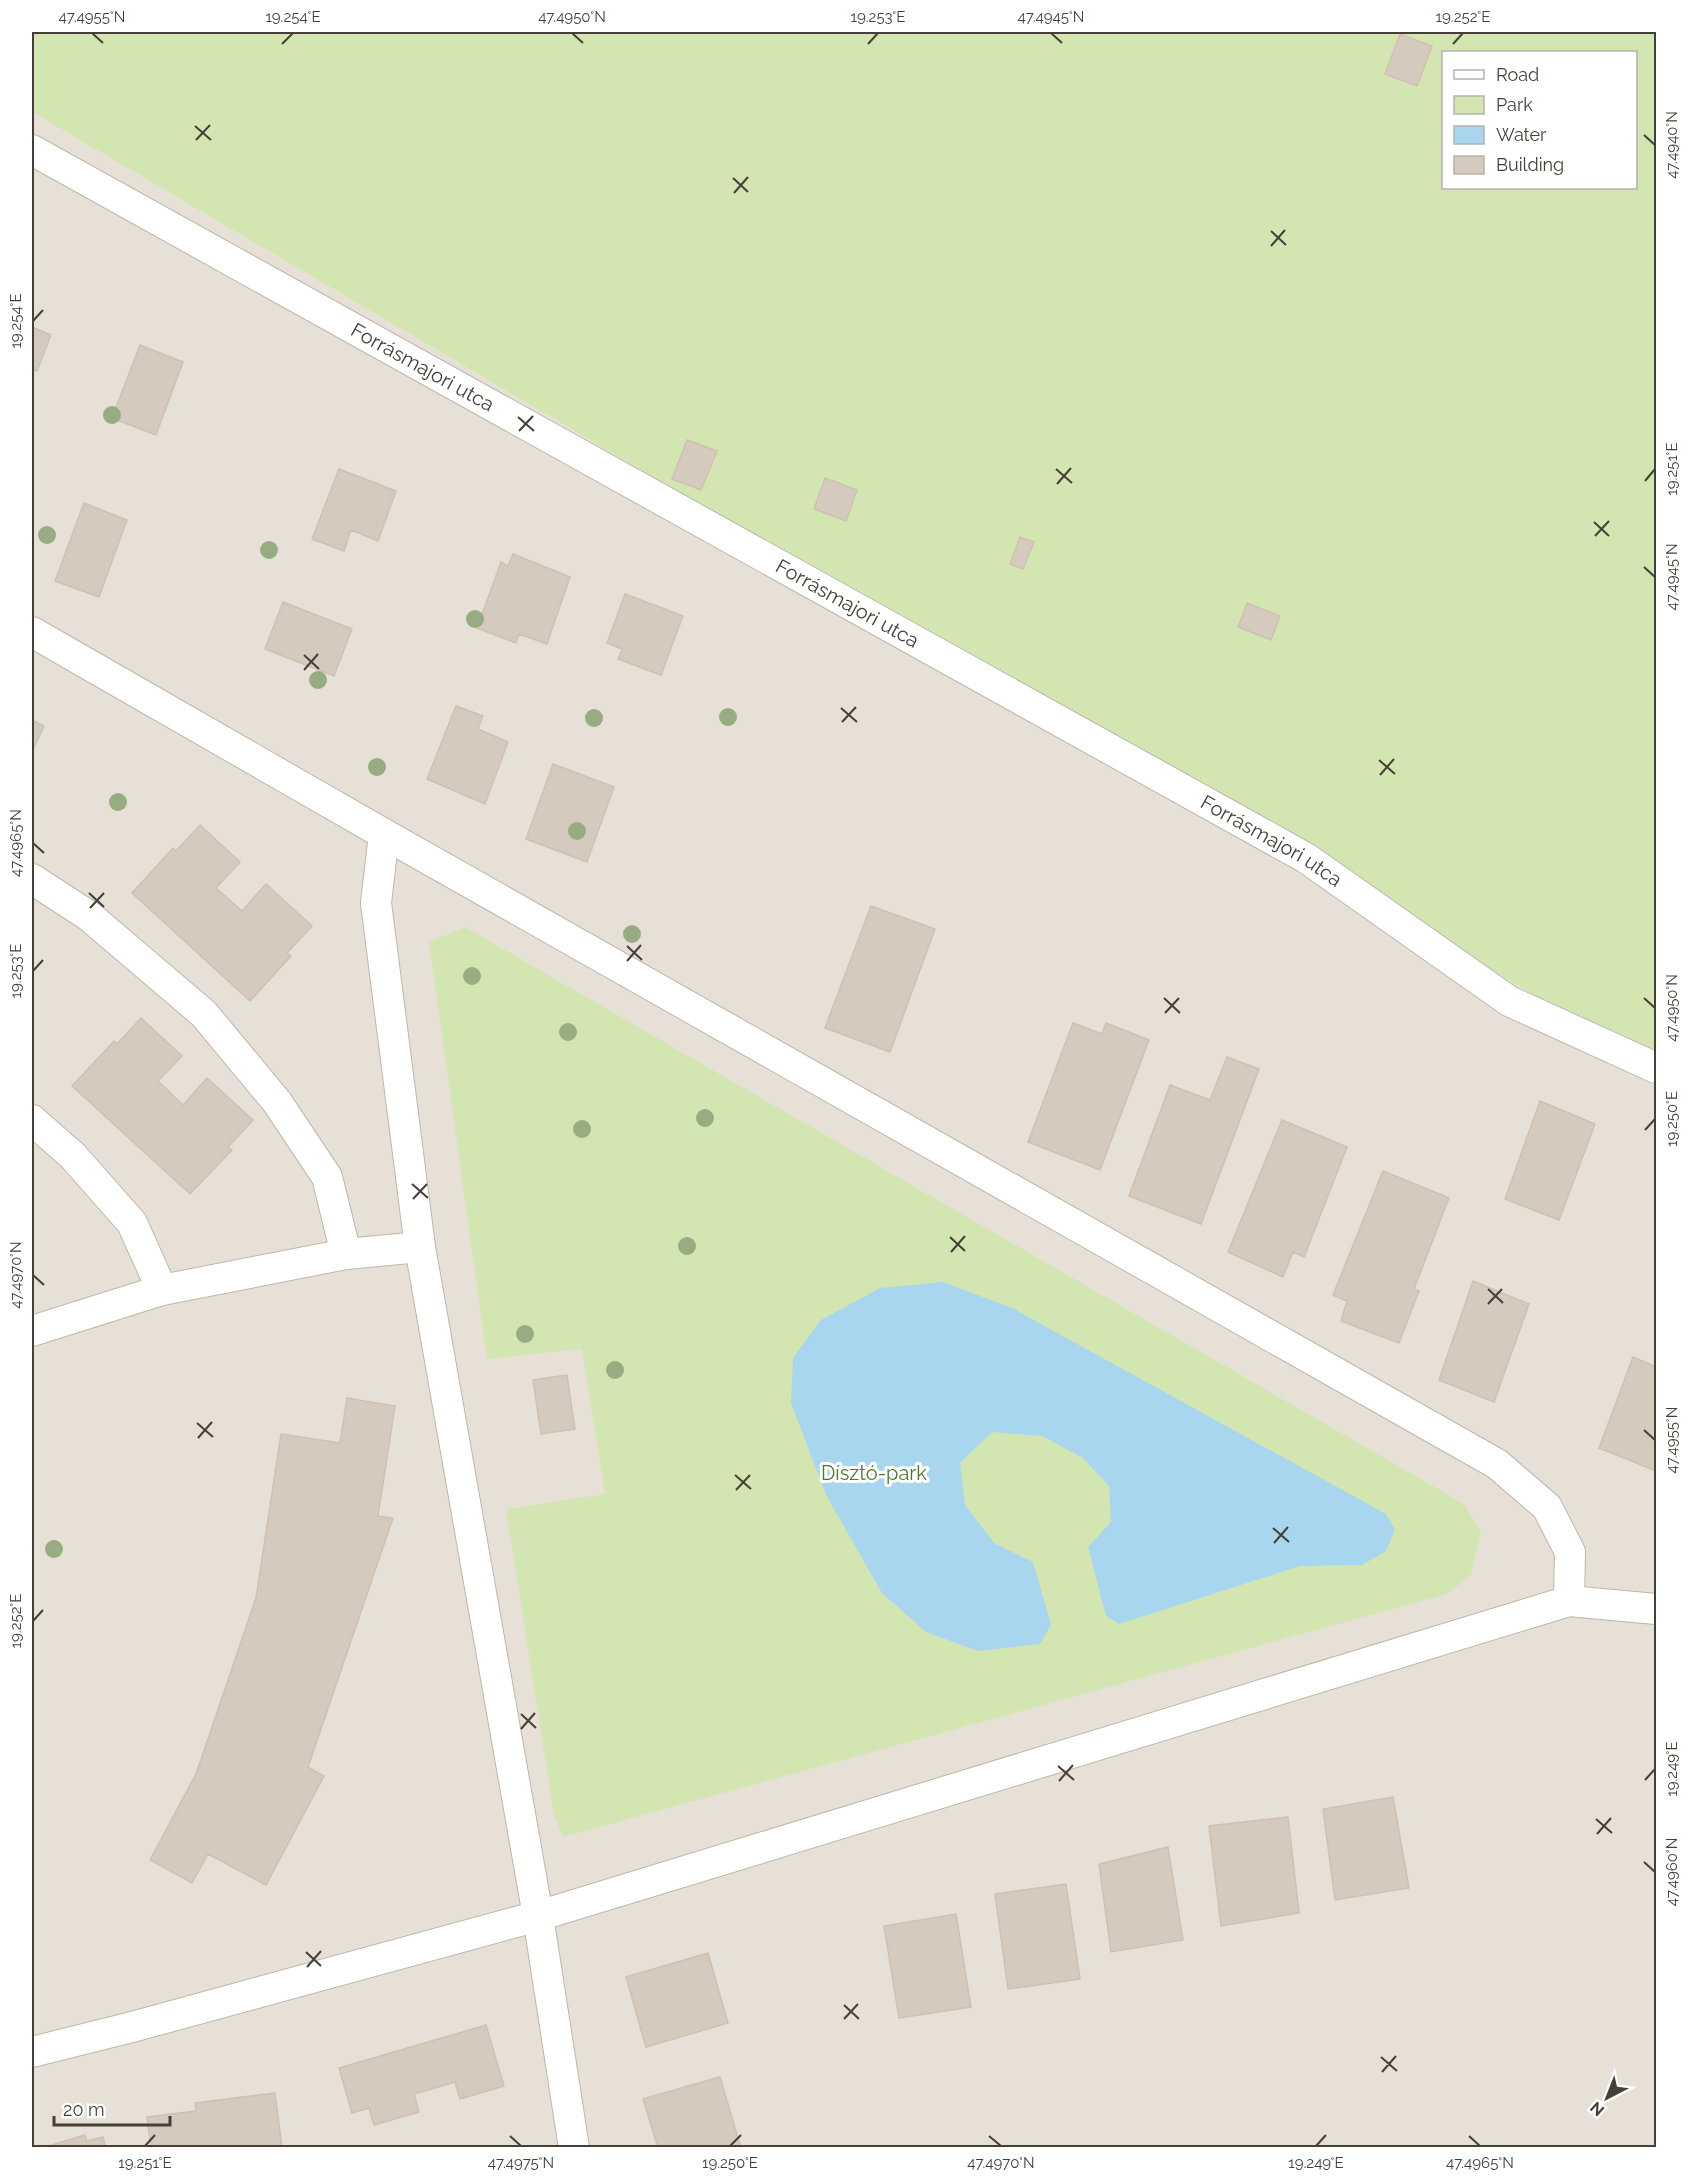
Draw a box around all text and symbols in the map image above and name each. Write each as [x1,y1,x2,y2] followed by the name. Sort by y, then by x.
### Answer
[59,8,125,26] text: 47.4955°N
[265,8,321,26] text: 19.254°E
[538,8,606,26] text: 47.4950°N
[851,8,905,26] text: 19.253°E
[1018,8,1084,26] text: 47.4945°N
[1436,8,1490,26] text: 19.252°E
[1442,51,1637,189] legend
[1496,64,1539,85] text: Road
[1496,94,1533,115] text: Park
[1663,111,1681,179] text: 47.4940°N
[1496,124,1547,145] text: Water
[1496,154,1564,175] text: Building
[7,293,25,349] text: 19.254°E
[347,318,499,417] street label: Forrásmajori utca
[1663,442,1681,496] text: 19.251°E
[1663,544,1681,610] text: 47.4945°N
[772,554,923,653] street label: Forrásmajori utca
[1197,790,1347,892] street label: Forrásmajori utca
[7,809,25,877] text: 47.4965°N
[7,944,25,998] text: 19.253°E
[1663,974,1681,1042] text: 47.4950°N
[1663,1091,1681,1147] text: 19.250°E
[7,1241,25,1309] text: 47.4970°N
[1663,1407,1681,1473] text: 47.4955°N
[821,1461,927,1485] park label: Dísztó-park
[7,1594,25,1648] text: 19.252°E
[1663,1741,1681,1797] text: 19.249°E
[1663,1838,1681,1906] text: 47.4960°N
[1577,2068,1637,2128] north arrow
[54,2089,170,2127] scale bar
[1586,2098,1608,2120] text: N
[63,2099,105,2120] text: 20 m
[118,2154,172,2172] text: 19.251°E
[488,2154,554,2172] text: 47.4975°N
[702,2154,758,2172] text: 19.250°E
[967,2154,1035,2172] text: 47.4970°N
[1288,2154,1344,2172] text: 19.249°E
[1446,2154,1514,2172] text: 47.4965°N

